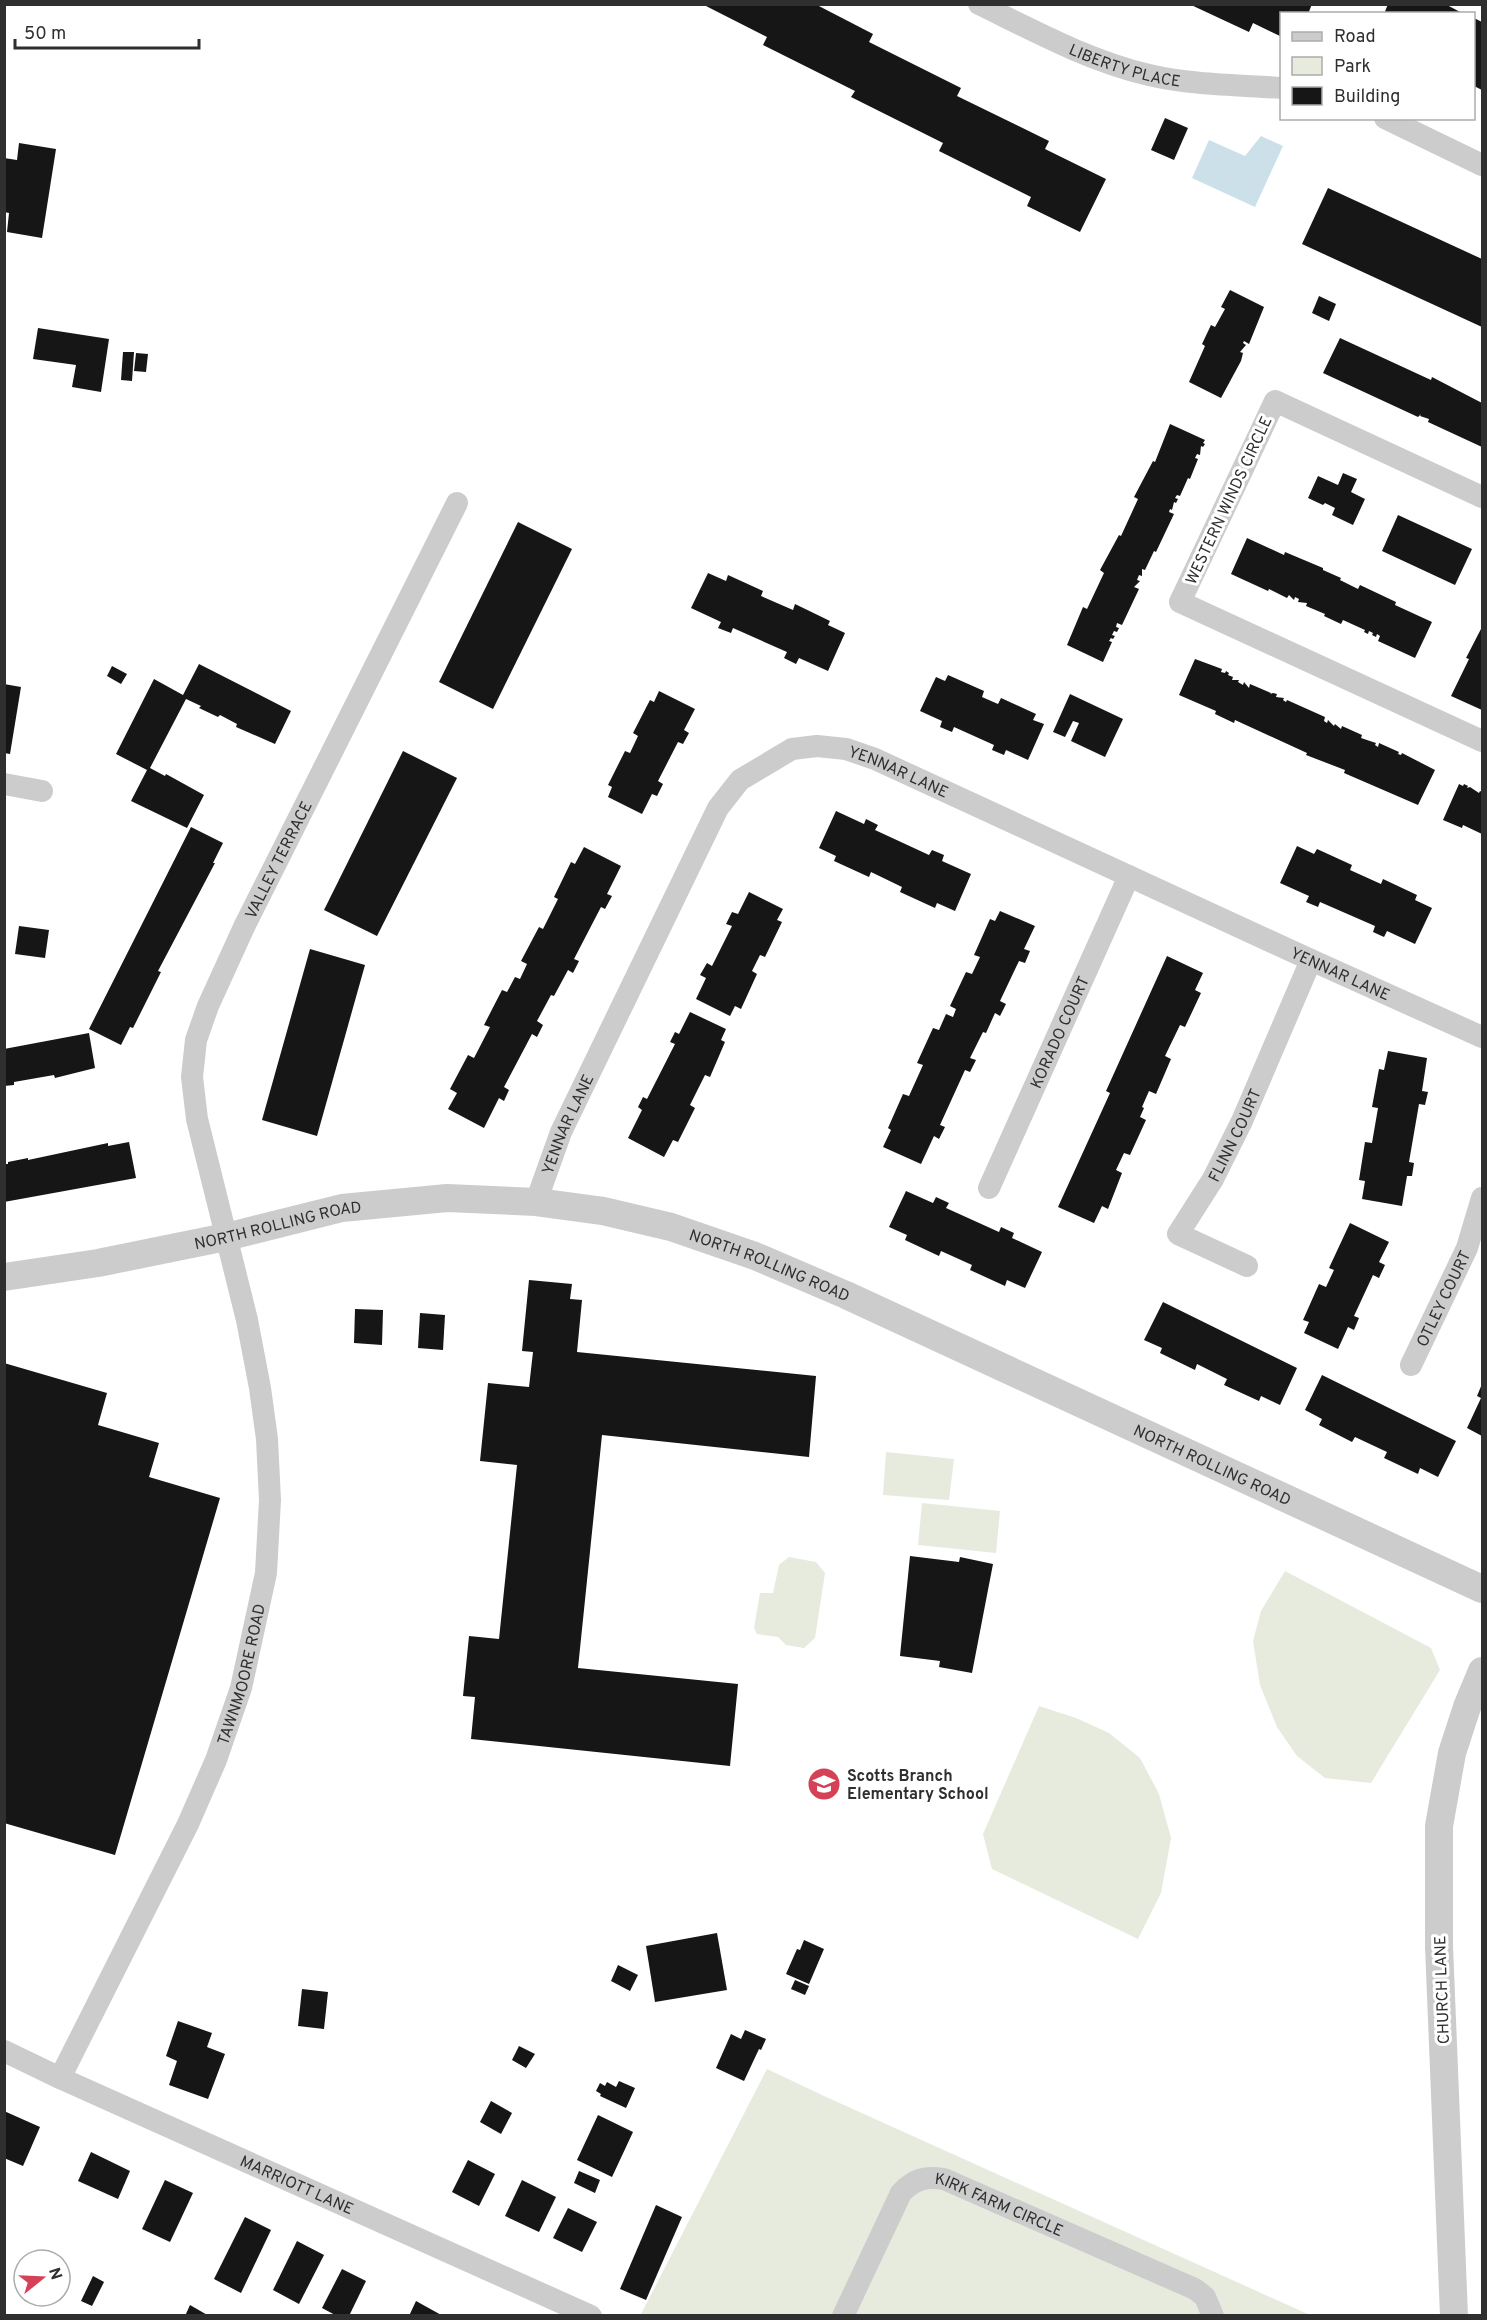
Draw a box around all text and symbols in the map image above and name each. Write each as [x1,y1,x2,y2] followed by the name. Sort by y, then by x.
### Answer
[15,12,200,50] scale bar
[1280,12,1475,120] legend
[24,23,66,46] text: 50 m
[1334,26,1376,49] text: Road
[1065,41,1182,93] street label: LIBERTY PLACE
[1334,56,1371,79] text: Park
[1334,86,1400,109] text: Building
[1182,414,1278,588] street label: WESTERN WINDS CIRCLE
[845,743,951,803] street label: YENNAR LANE
[242,798,318,923] street label: VALLEY TERRACE
[1287,944,1393,1006] street label: YENNAR LANE
[1027,973,1095,1092] street label: KORADO COURT
[539,1072,599,1177] street label: YENNAR LANE
[1205,1086,1267,1186] street label: FLINN COURT
[193,1198,362,1255] street label: NORTH ROLLING ROAD
[686,1226,852,1307] street label: NORTH ROLLING ROAD
[1413,1248,1476,1351] street label: OTLEY COURT
[1130,1421,1294,1511] street label: NORTH ROLLING ROAD
[214,1602,271,1748] street label: TAWNMOORE ROAD
[806,1766,842,1802] school or university icon: Scotts Branch Elementary School
[847,1767,989,1805] place label: Scotts Branch Elementary School
[1431,1935,1455,2045] street label: CHURCH LANE
[236,2152,356,2220] street label: MARRIOTT LANE
[934,2170,1066,2242] street label: KIRK FARM CIRCLE
[12,2248,72,2308] north arrow
[43,2265,66,2283] text: N

